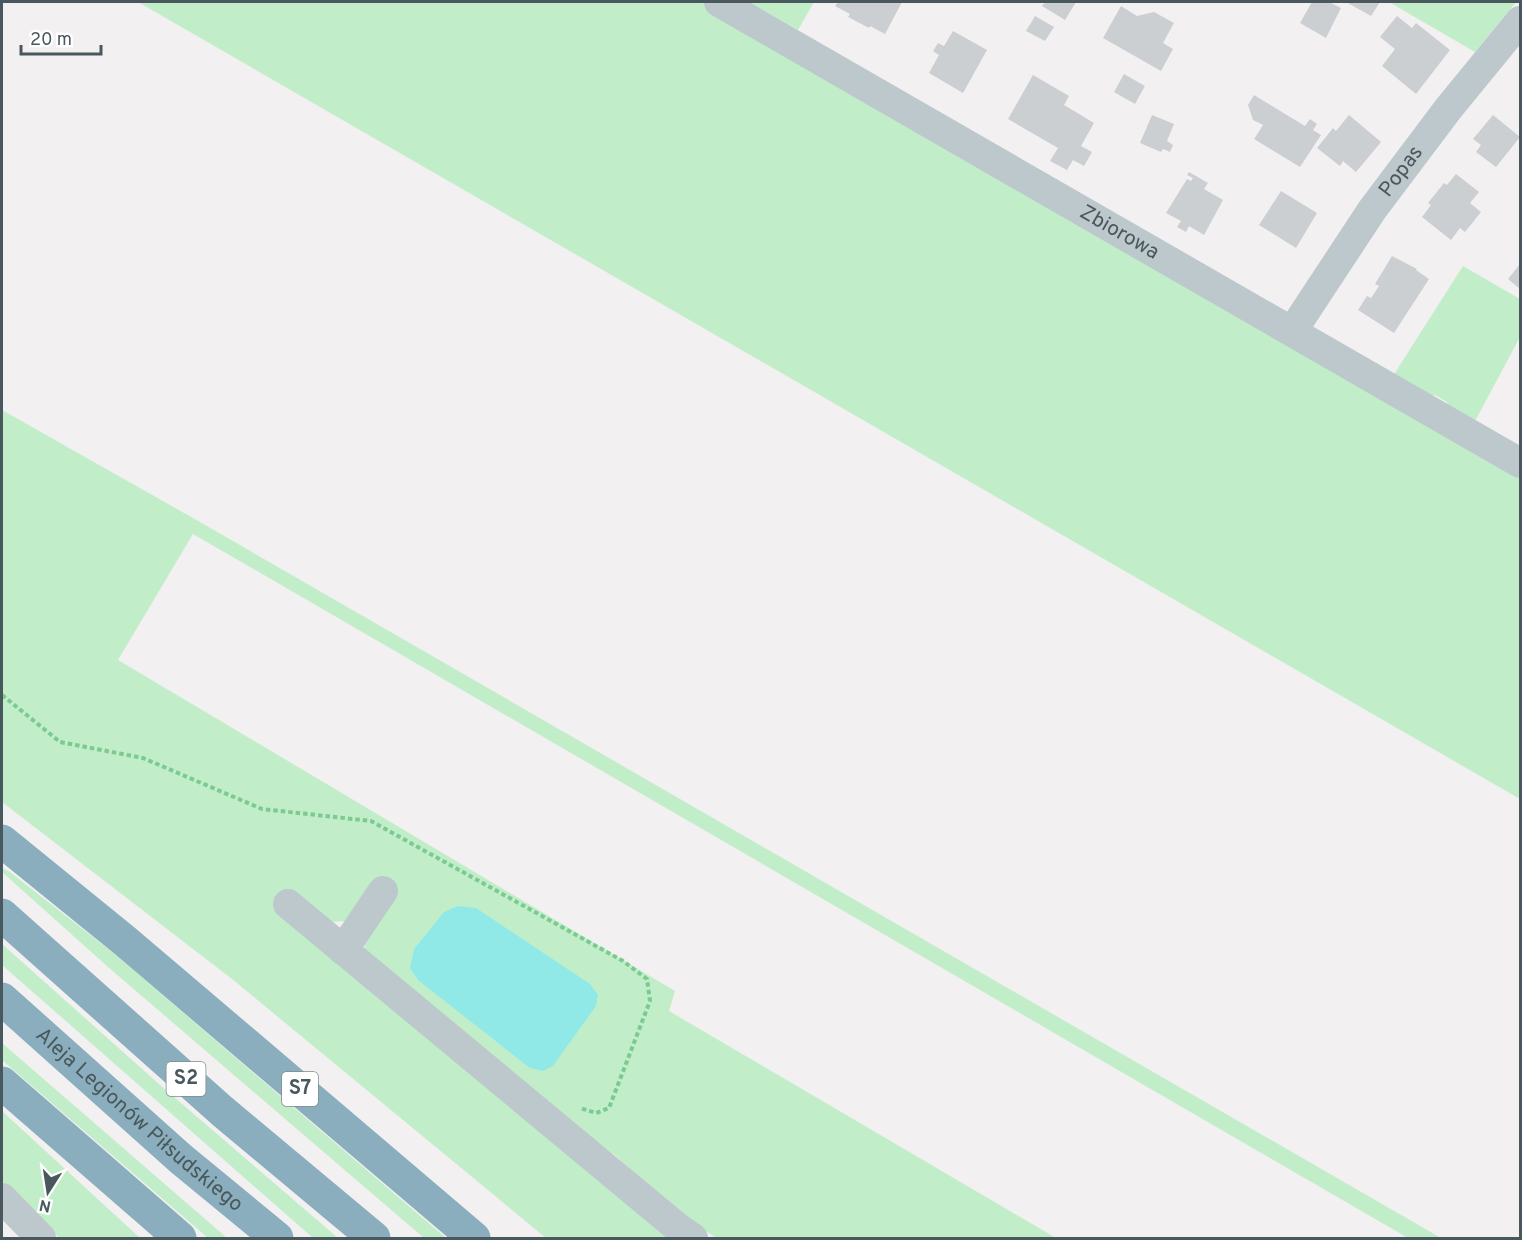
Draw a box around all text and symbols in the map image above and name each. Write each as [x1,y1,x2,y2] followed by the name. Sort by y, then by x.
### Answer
[21,18,100,56] scale bar
[30,29,72,52] text: 20 m
[1373,140,1429,203] street label: Popas
[1075,199,1164,266] street label: Zbiorowa
[30,1022,249,1218] street label: Aleja Legionów Piłsudskiego
[166,1062,206,1096] road number: S2
[282,1072,318,1106] road number: S7
[18,1162,78,1222] north arrow
[38,1194,53,1216] text: N

